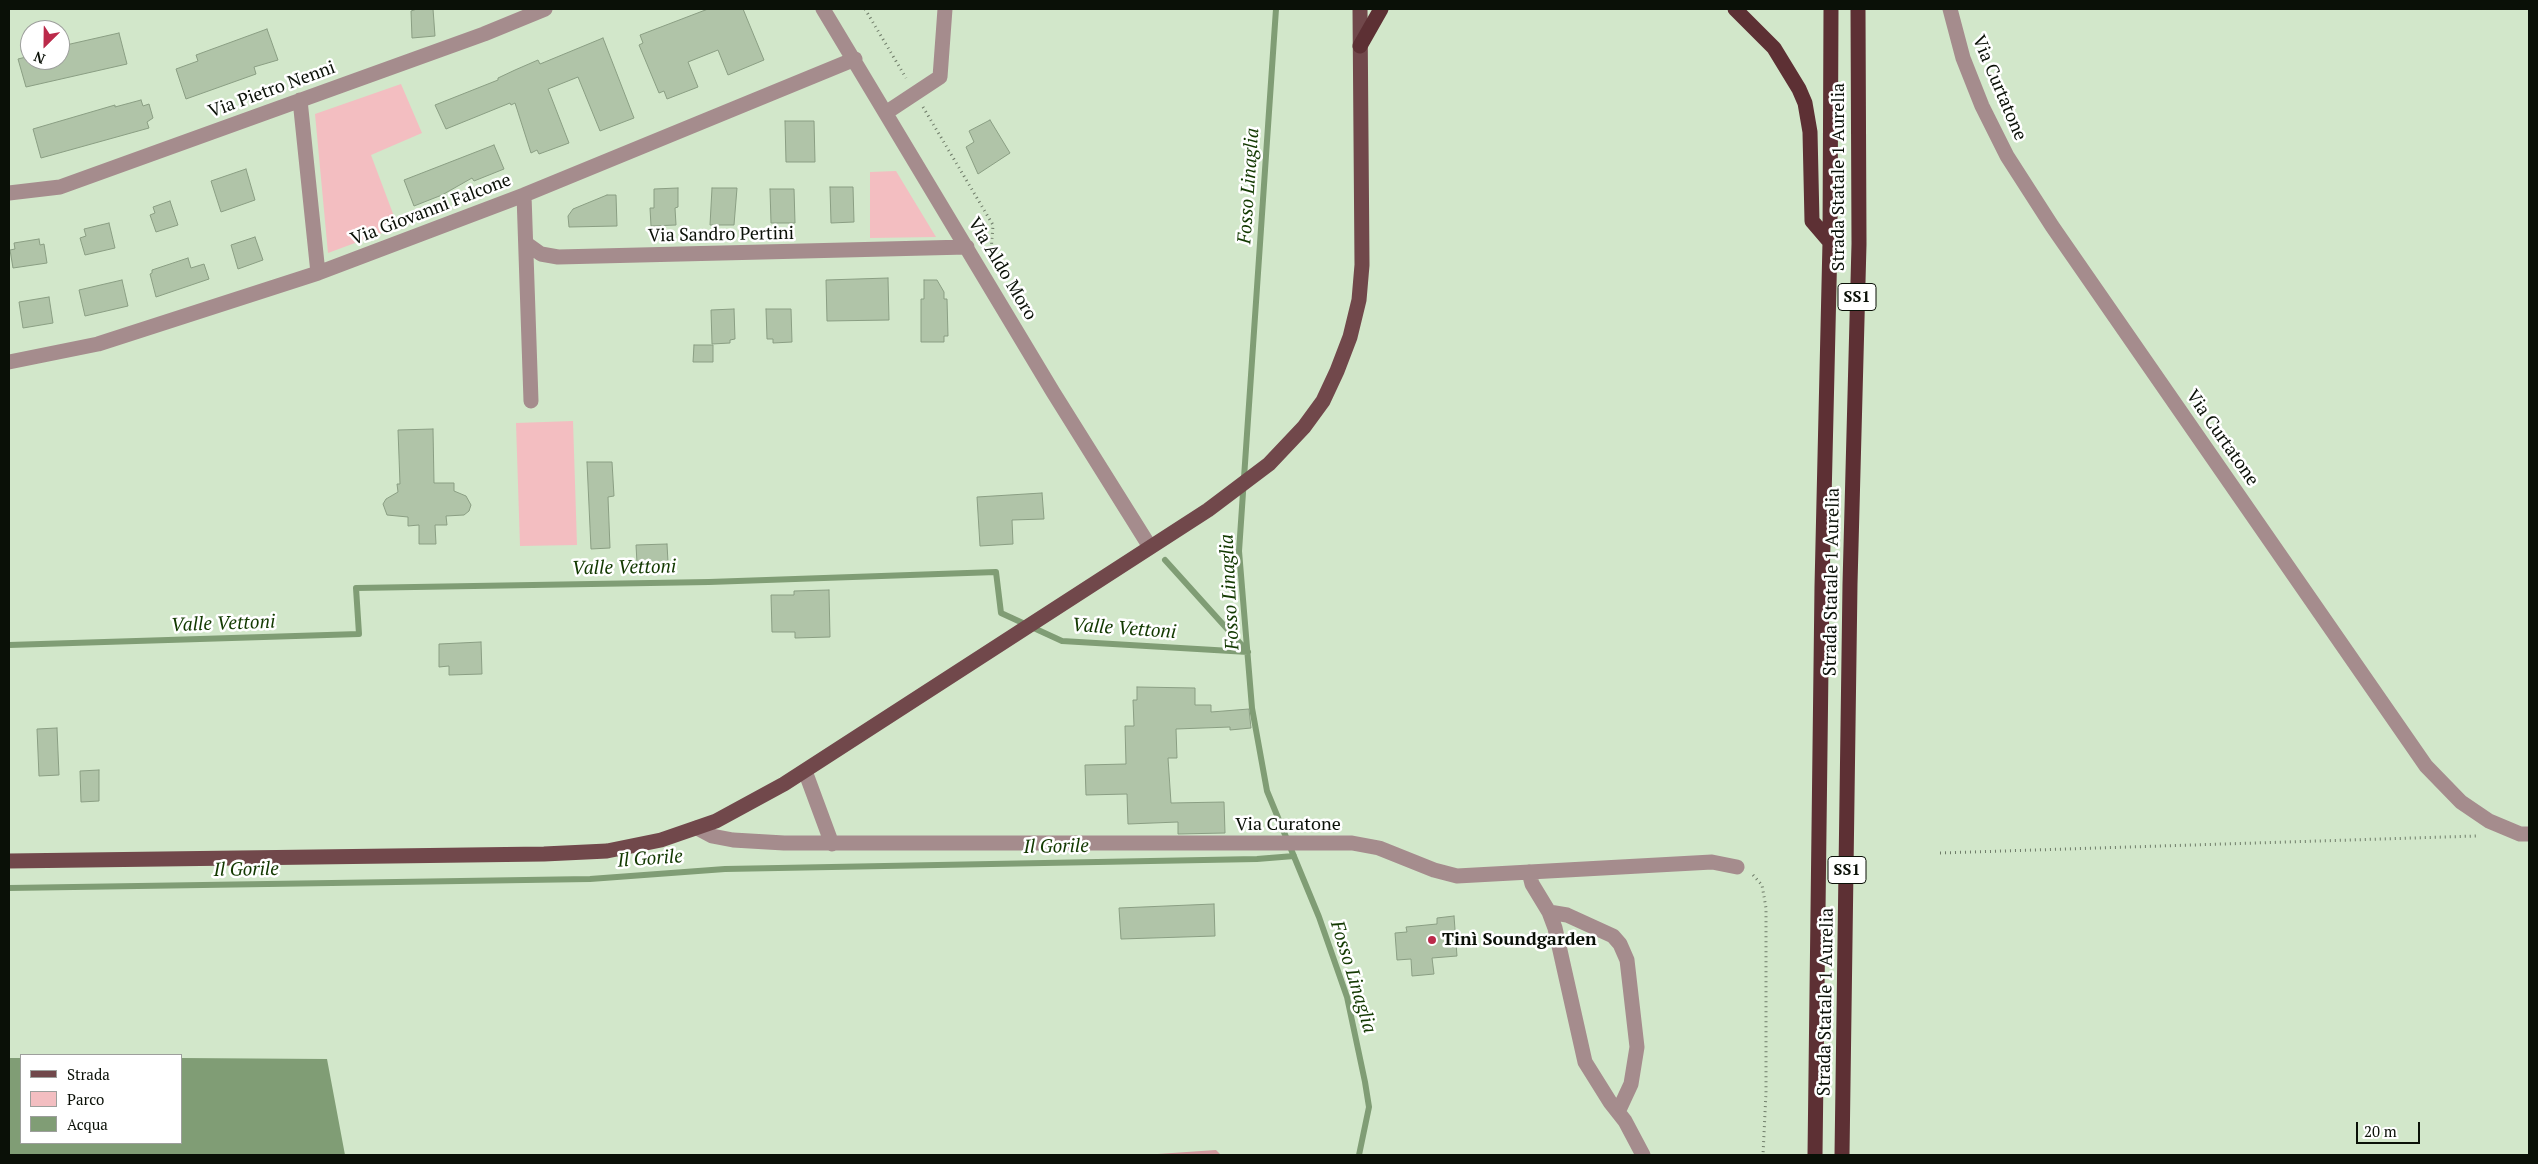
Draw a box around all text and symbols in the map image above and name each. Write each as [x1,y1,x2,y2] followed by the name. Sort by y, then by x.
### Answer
[20,20,70,70] north arrow
[1967,32,2031,144] street label: Via Curtatone
[31,48,48,69] text: N
[206,57,338,123] street label: Via Pietro Nenni
[1828,83,1850,271] street label: Strada Statale 1 Aurelia
[1234,127,1264,245] water label: Fosso Linaglia
[348,169,514,251] street label: Via Giovanni Falcone
[963,214,1041,324] street label: Via Aldo Moro
[648,223,794,247] street label: Via Sandro Pertini
[1838,284,1876,310] road number: SS1
[2181,386,2263,490] street label: Via Curtatone
[1820,488,1844,676] street label: Strada Statale 1 Aurelia
[1216,533,1244,651] water label: Fosso Linaglia
[572,556,676,580] water label: Valle Vettoni
[170,611,276,637] water label: Valle Vettoni
[1071,614,1177,644] water label: Valle Vettoni
[1235,814,1341,836] street label: Via Curatone
[1023,835,1089,859] water label: Il Gorile
[617,845,683,873] water label: Il Gorile
[1828,856,1866,884] road number: SS1
[213,858,279,882] water label: Il Gorile
[1814,908,1838,1096] street label: Strada Statale 1 Aurelia
[1325,918,1381,1036] water label: Fosso Linaglia
[1442,929,1597,951] place label: Tinì Soundgarden
[1426,934,1438,946] marker: Tinì Soundgarden
[20,1054,182,1144] legend
[67,1064,110,1084] text: Strada
[67,1089,104,1109] text: Parco
[2358,1112,2422,1144] scale bar
[67,1114,108,1134] text: Acqua
[2364,1121,2397,1141] text: 20 m

